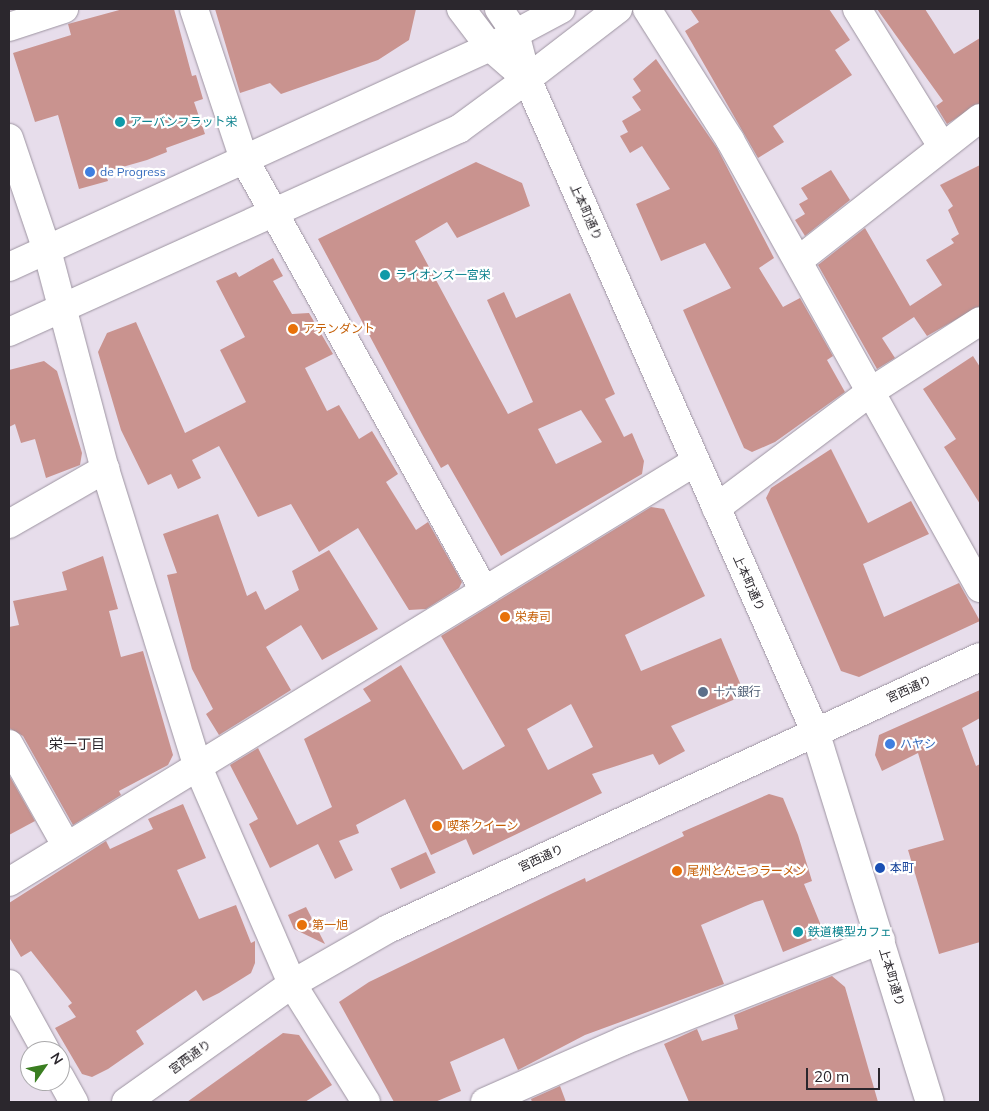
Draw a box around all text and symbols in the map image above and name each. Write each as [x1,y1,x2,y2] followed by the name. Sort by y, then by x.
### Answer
[130,115,237,129] place label: アーバンフラット栄
[114,116,126,128] marker: アーバンフラット栄
[100,165,166,179] place label: de Progress
[84,166,96,178] marker: de Progress
[567,182,605,242] street label: 上本町通り
[395,268,491,282] place label: ライオンズ一宮栄
[379,269,391,281] marker: ライオンズ一宮栄
[303,322,375,336] place label: アテンダント
[287,323,299,335] marker: アテンダント
[730,553,768,613] street label: 上本町通り
[515,610,551,624] place label: 栄寿司
[499,611,511,623] marker: 栄寿司
[884,673,934,705] street label: 宮西通り
[713,685,761,699] place label: 十六銀行
[697,686,709,698] marker: 十六銀行
[49,736,105,752] district label: 栄一丁目
[900,737,936,751] place label: ハヤシ
[884,738,896,750] marker: ハヤシ
[447,819,519,833] place label: 喫茶クイーン
[431,820,443,832] marker: 喫茶クイーン
[516,841,566,875] street label: 宮西通り
[890,861,914,875] place label: 本町
[874,862,886,874] marker: 本町
[687,864,807,878] place label: 尾州とんこつラーメン
[671,865,683,877] marker: 尾州とんこつラーメン
[312,918,348,932] place label: 第一旭
[296,919,308,931] marker: 第一旭
[808,925,892,939] place label: 鉄道模型カフェ
[792,926,804,938] marker: 鉄道模型カフェ
[876,946,908,1008] street label: 上本町通り
[166,1037,214,1077] street label: 宮西通り
[20,1041,70,1091] north arrow
[46,1049,67,1068] text: N
[809,1058,883,1090] scale bar
[814,1067,849,1086] text: 20 m

